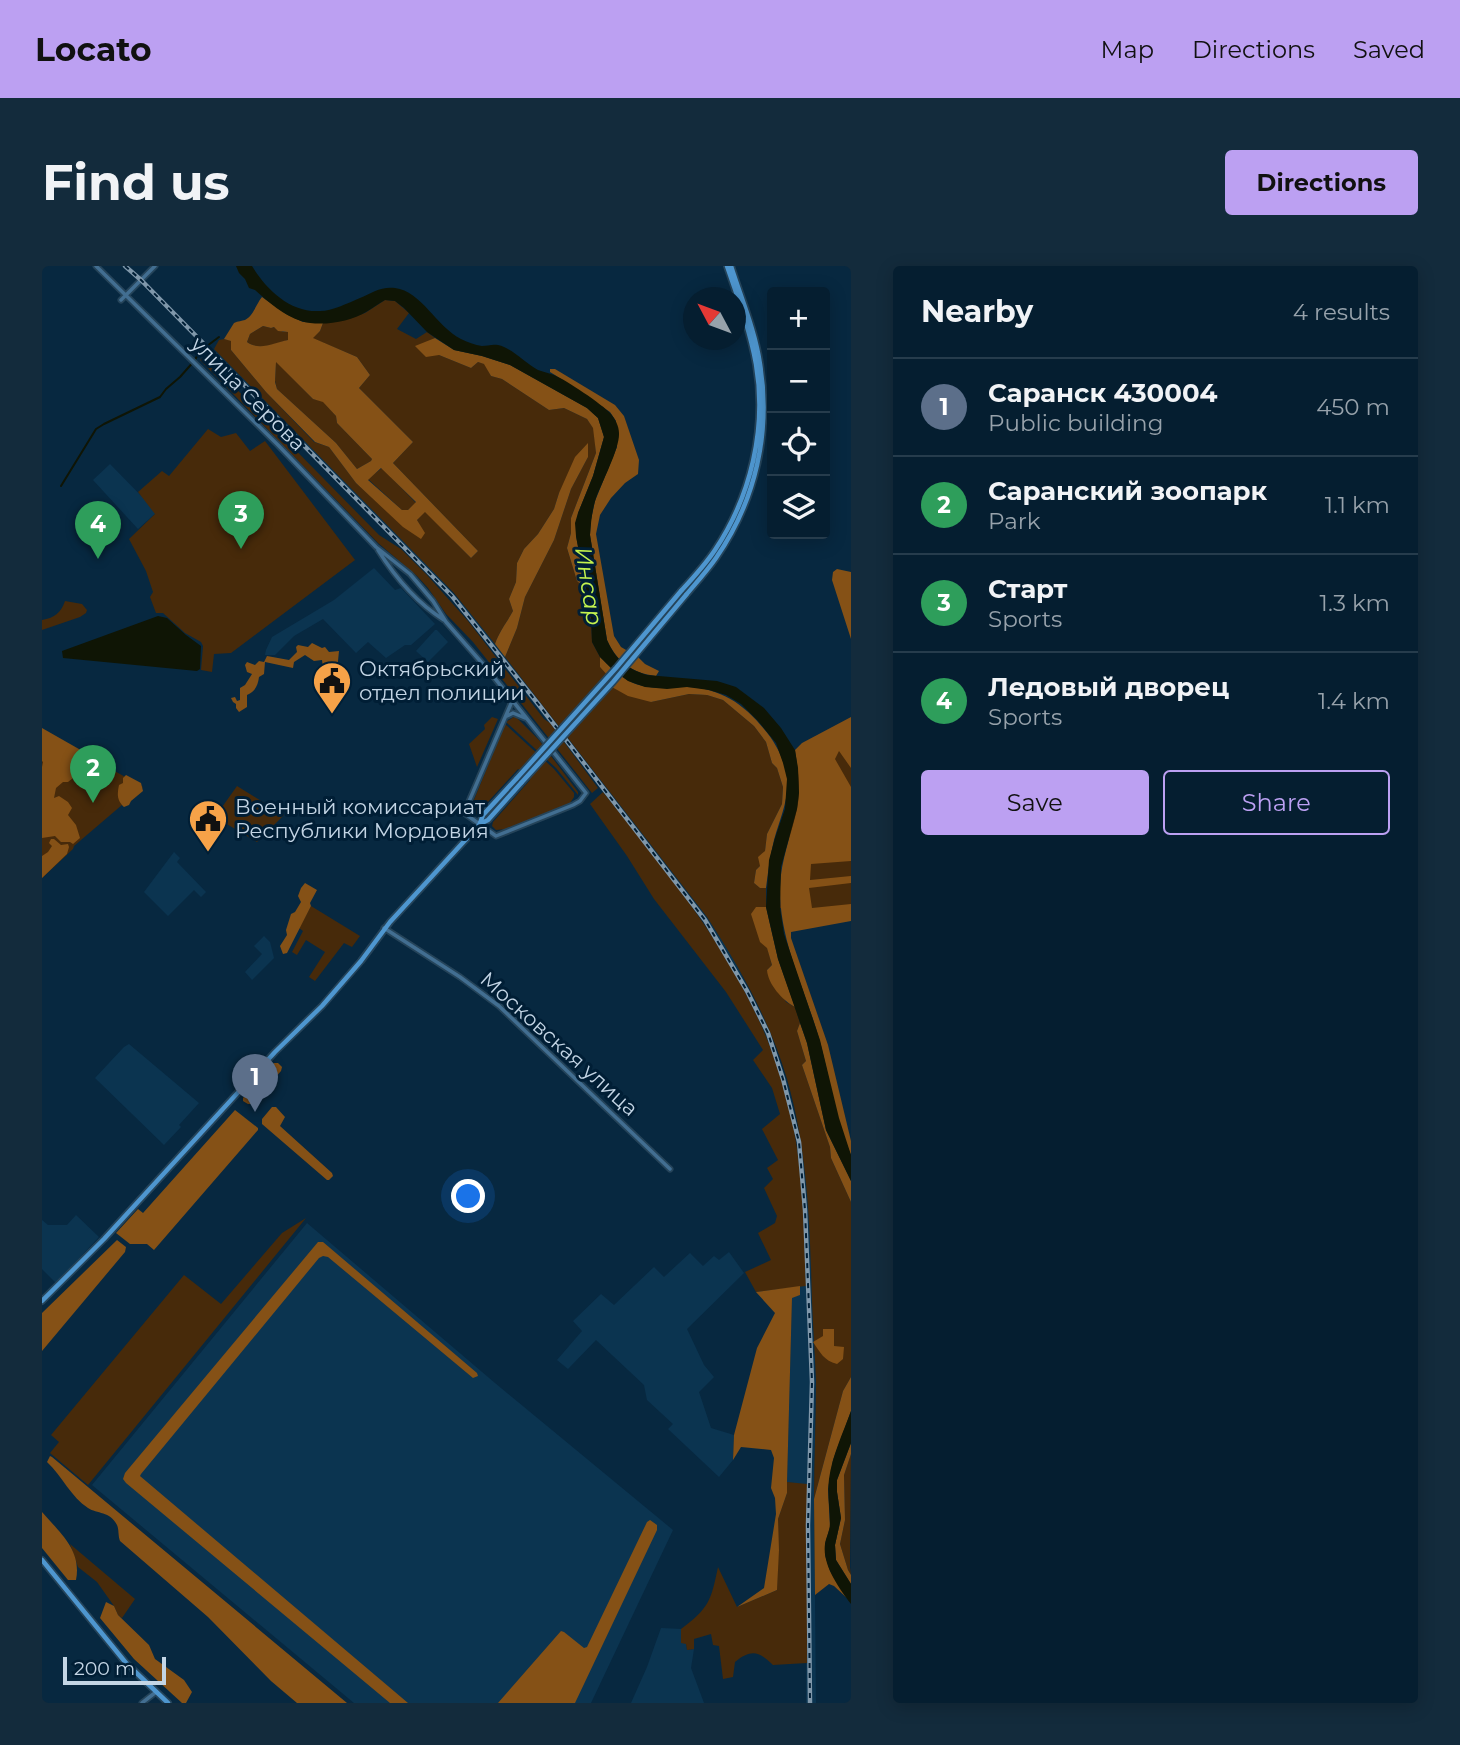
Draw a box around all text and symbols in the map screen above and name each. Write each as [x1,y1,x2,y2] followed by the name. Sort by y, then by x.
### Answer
[35,29,152,69] text: Locato
[1101,35,1154,64] text: Map
[1192,35,1315,64] text: Directions
[1353,35,1425,64] text: Saved
[1225,150,1418,215] button: Directions
[42,153,230,212] text: Find us
[683,287,746,350] north arrow
[767,287,830,539] map controls
[767,287,830,350] button: +
[921,293,1033,330] text: Nearby
[1293,298,1390,326] text: 4 results
[185,331,311,456] street label: улица Серова
[767,350,830,413] button: −
[988,377,1218,409] text: Саранск 430004
[939,393,949,421] text: 1
[1316,393,1390,421] text: 450 m
[988,409,1163,437] text: Public building
[767,413,830,476] button: locate
[988,475,1267,507] text: Саранский зоопарк
[767,476,830,539] button: layers
[218,491,264,549] pin: 3
[937,491,951,519] text: 2
[1325,491,1390,519] text: 1.1 km
[75,501,121,559] pin: 4
[988,507,1041,535] text: Park
[569,545,609,627] water label: Инсар
[988,573,1068,605] text: Старт
[937,589,951,617] text: 3
[1320,589,1390,617] text: 1.3 km
[988,605,1062,633] text: Sports
[359,656,525,705] place label: Октябрьский отдел полиции
[311,660,353,715] public building icon: Октябрьский отдел полиции
[988,671,1229,703] text: Ледовый дворец
[936,687,952,715] text: 4
[1318,687,1390,715] text: 1.4 km
[988,703,1062,731] text: Sports
[70,745,116,803] pin: 2
[921,770,1149,835] button: Save
[1163,770,1390,835] button: Share
[235,794,489,843] place label: Военный комиссариат Республики Мордовия
[187,798,229,853] public building icon: Военный комиссариат Республики Мордовия
[475,966,643,1121] street label: Московская улица
[232,1054,278,1112] pin: 1
[451,1179,485,1213] your location
[63,1654,166,1686] scale bar
[74,1657,135,1680] text: 200 m

